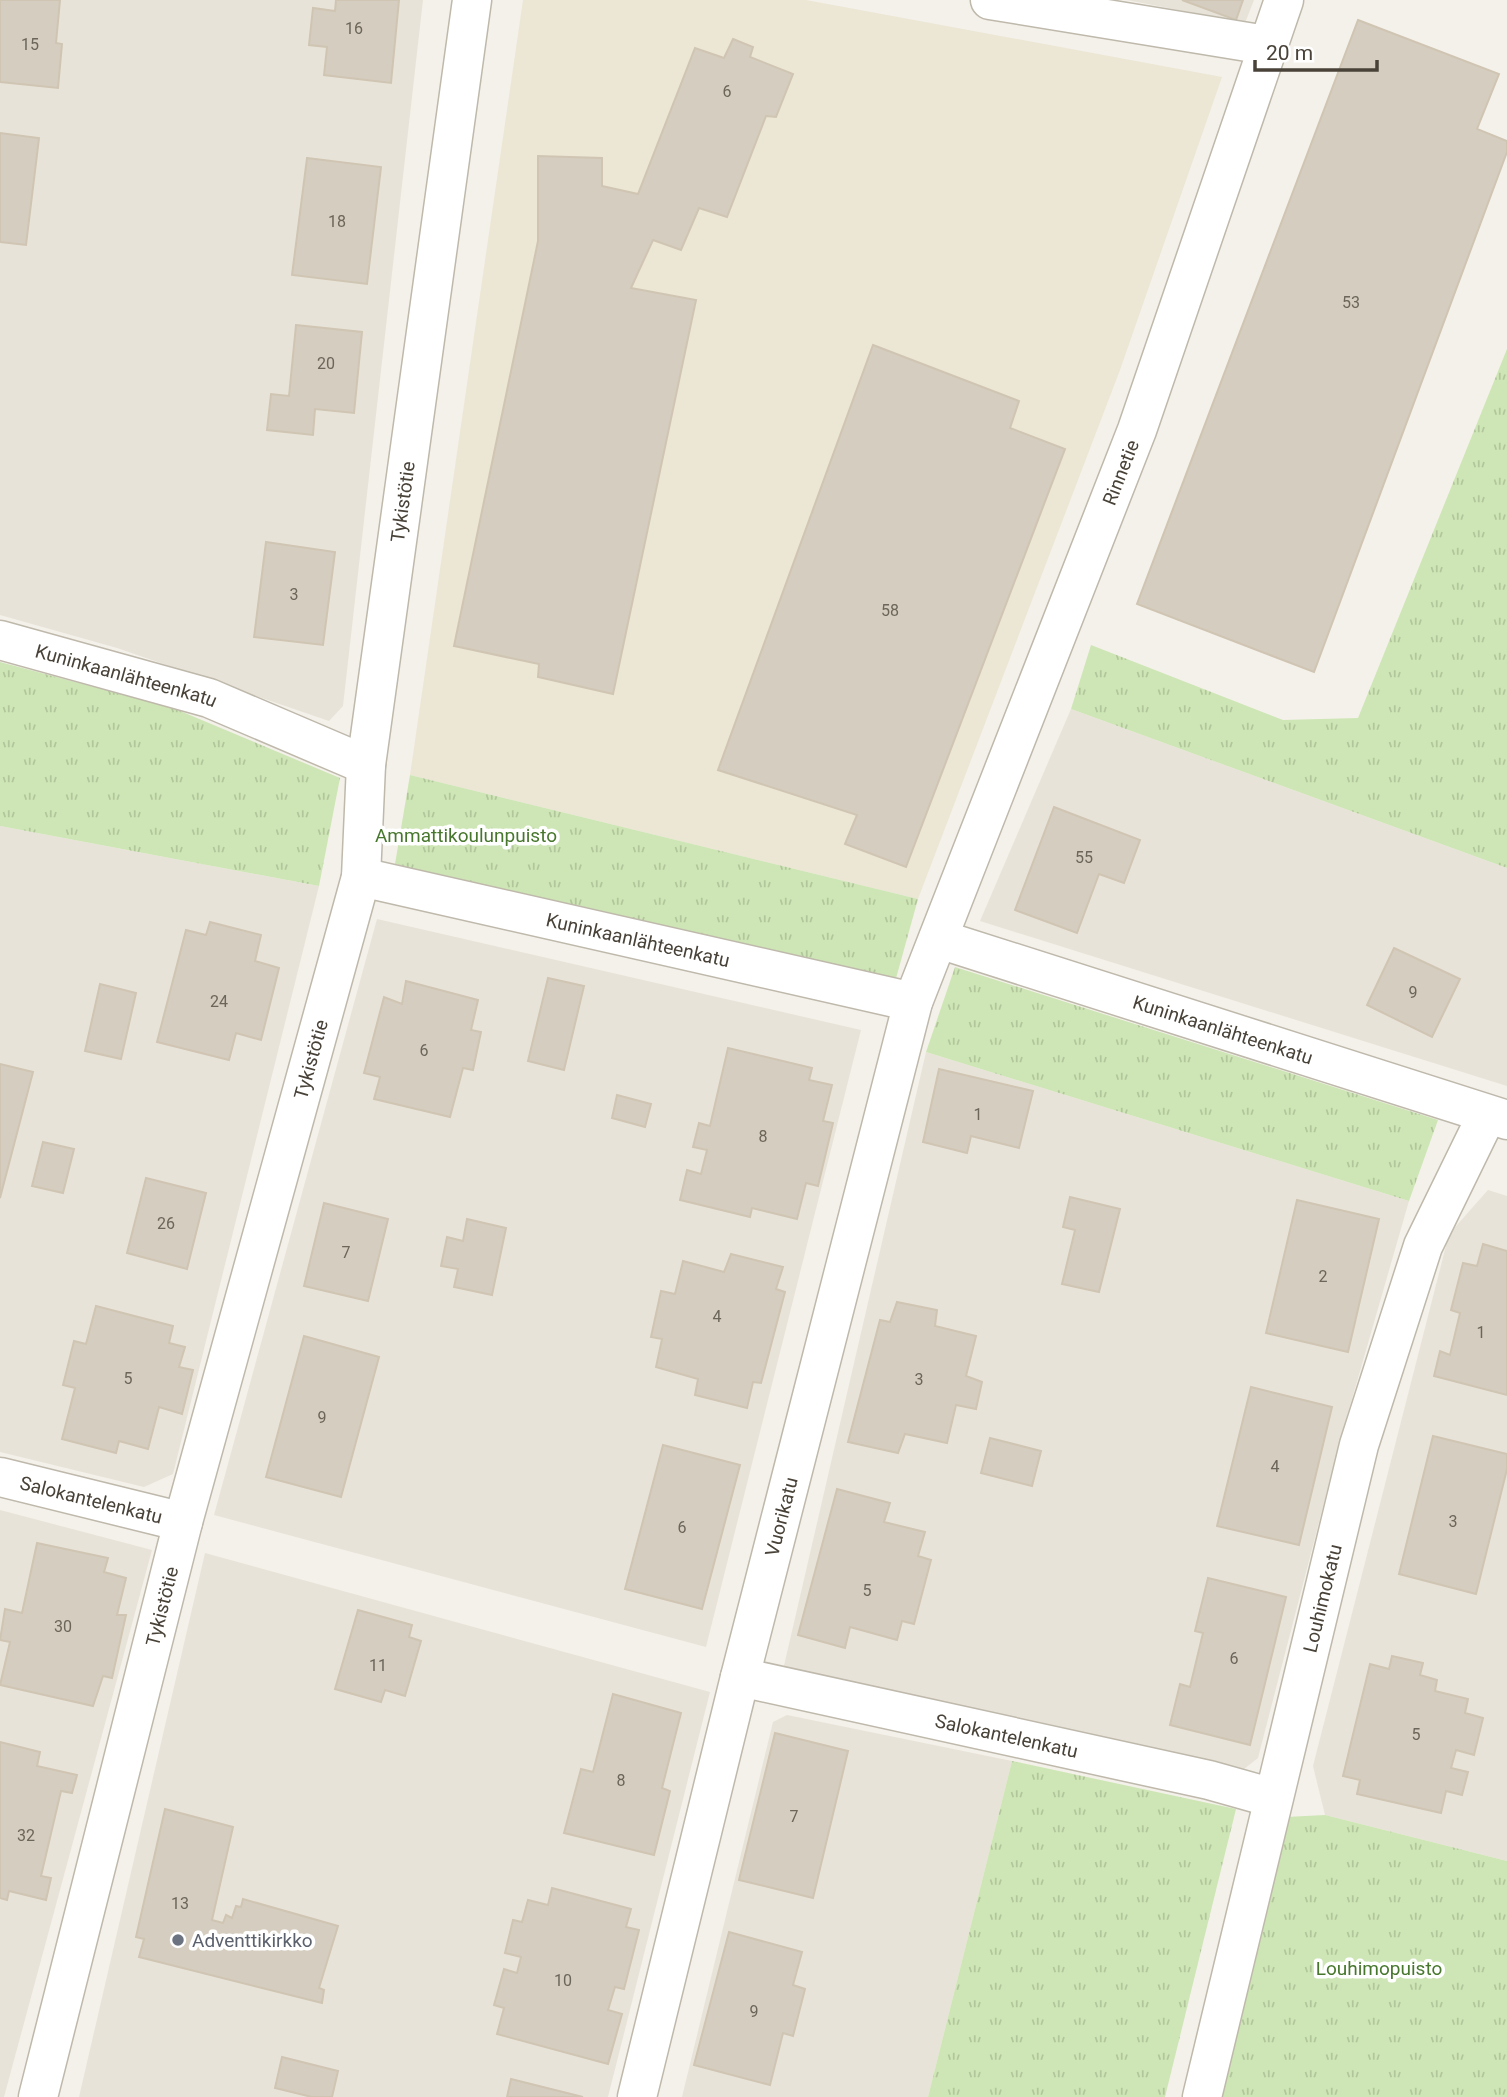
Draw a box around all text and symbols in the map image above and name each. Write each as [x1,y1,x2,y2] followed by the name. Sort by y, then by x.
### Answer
[345,19,363,38] house number: 16
[1255,28,1378,72] scale bar
[21,35,39,54] house number: 15
[1266,41,1313,65] text: 20 m
[723,82,732,101] house number: 6
[328,212,346,231] house number: 18
[1342,293,1360,312] house number: 53
[317,354,335,373] house number: 20
[1098,437,1144,509] street label: Rinnetie
[386,460,420,544] street label: Tykistötie
[290,585,299,604] house number: 3
[881,601,899,620] house number: 58
[33,639,221,712] street label: Kuninkaanlähteenkatu
[375,824,557,847] park label: Ammattikoulunpuisto
[1075,848,1093,867] house number: 55
[544,908,732,972] street label: Kuninkaanlähteenkatu
[1409,983,1418,1002] house number: 9
[1130,991,1316,1069] street label: Kuninkaanlähteenkatu
[210,992,228,1011] house number: 24
[289,1017,333,1102] street label: Tykistötie
[420,1041,429,1060] house number: 6
[974,1105,983,1124] house number: 1
[759,1127,768,1146] house number: 8
[157,1214,175,1233] house number: 26
[342,1243,351,1262] house number: 7
[1319,1267,1328,1286] house number: 2
[713,1307,722,1326] house number: 4
[1477,1323,1486,1342] house number: 1
[124,1369,133,1388] house number: 5
[915,1370,924,1389] house number: 3
[318,1408,327,1427] house number: 9
[1271,1457,1280,1476] house number: 4
[18,1471,165,1529] street label: Salokantelenkatu
[760,1475,803,1559] street label: Vuorikatu
[1449,1512,1458,1531] house number: 3
[678,1518,687,1537] house number: 6
[1298,1542,1347,1655] street label: Louhimokatu
[141,1564,183,1649] street label: Tykistötie
[863,1581,872,1600] house number: 5
[54,1617,72,1636] house number: 30
[1230,1649,1239,1668] house number: 6
[369,1656,387,1675] house number: 11
[933,1709,1080,1763] street label: Salokantelenkatu
[1412,1725,1421,1744] house number: 5
[617,1771,626,1790] house number: 8
[790,1807,799,1826] house number: 7
[17,1826,35,1845] house number: 32
[171,1894,189,1913] house number: 13
[192,1929,313,1952] place label: Adventtikirkko
[170,1932,186,1948] marker: Adventtikirkko
[1316,1957,1442,1980] park label: Louhimopuisto
[554,1971,572,1990] house number: 10
[750,2002,759,2021] house number: 9

